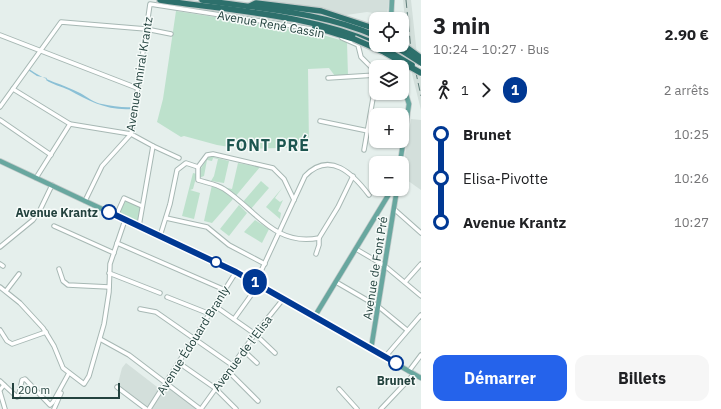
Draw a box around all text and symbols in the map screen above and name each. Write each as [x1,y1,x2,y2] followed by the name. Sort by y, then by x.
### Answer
[216,7,326,41] street label: Avenue René Cassin
[433,11,490,40] text: 3 min
[369,12,409,196] map controls
[369,12,409,52] button: locate
[123,15,156,132] street label: Avenue Amiral Krantz
[664,25,709,44] text: 2.90 €
[433,41,549,58] text: 10:24 – 10:27 · Bus
[369,60,409,100] button: layers
[433,79,455,101] icon: walk
[475,79,497,101] icon: forward
[511,81,519,99] text: 1
[461,82,469,99] text: 1
[664,82,709,99] text: 2 arrêts
[369,108,409,148] button: +
[463,125,511,144] text: Brunet
[674,126,709,143] text: 10:25
[226,134,310,155] district label: FONT PRÉ
[369,156,409,196] button: −
[463,169,548,188] text: Elisa-Pivotte
[674,170,709,187] text: 10:26
[101,204,117,220] marker: Avenue Krantz
[15,205,98,220] place label: Avenue Krantz
[463,213,566,232] text: Avenue Krantz
[674,214,709,231] text: 10:27
[359,215,391,321] street label: Avenue de Font Pré
[210,256,222,268] unlabelled marker
[242,269,268,295] line badge: 1
[251,273,259,291] text: 1
[153,283,233,397] street label: Avenue Édouard Branly
[209,312,276,394] street label: Avenue de l'Elisa
[388,355,404,371] marker: Brunet
[433,355,567,401] button: Démarrer
[575,355,709,401] button: Billets
[377,373,416,388] place label: Brunet
[12,381,120,400] scale bar
[18,383,50,397] text: 200 m

